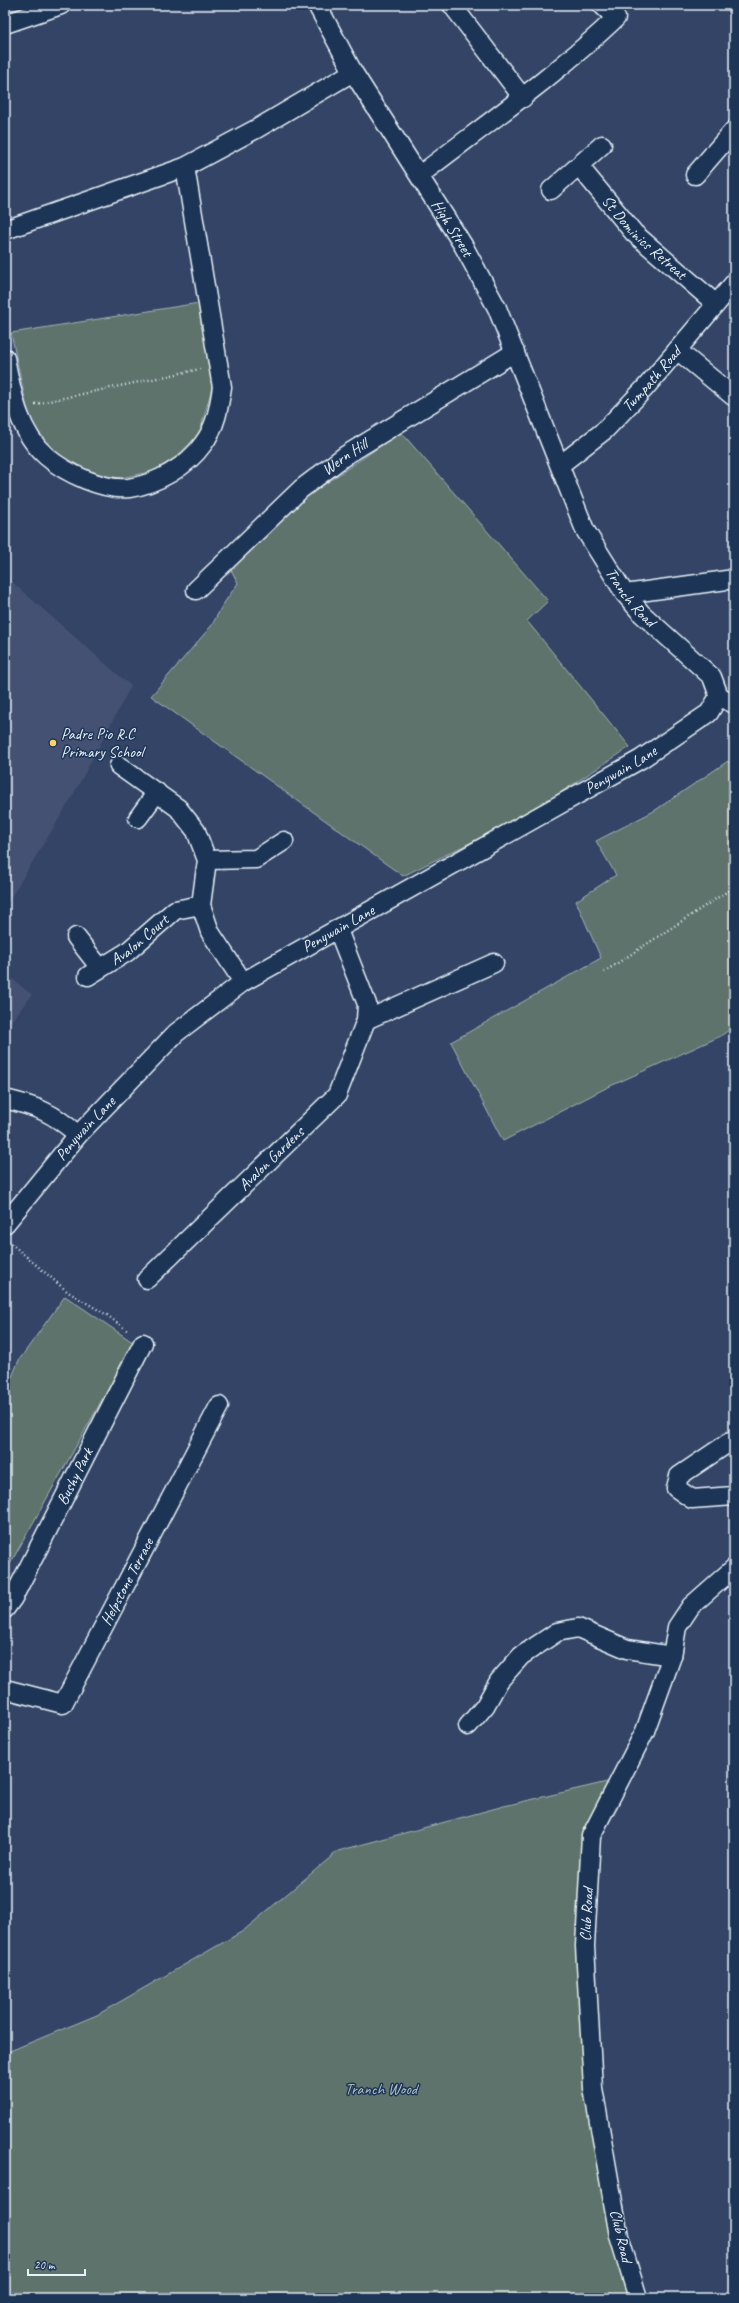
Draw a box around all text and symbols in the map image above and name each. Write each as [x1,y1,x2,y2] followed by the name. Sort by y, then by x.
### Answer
[597,191,692,285] street label: St Dominics Retreat
[427,196,478,262] street label: High Street
[618,340,687,416] street label: Twmpath Road
[318,433,374,480] street label: Wern Hill
[601,564,662,633] street label: Tranch Road
[61,724,147,762] place label: Padre Pio R.C Primary School
[48,738,58,748] marker: Padre Pio R.C Primary School
[581,740,662,799] street label: Penywain Lane
[299,899,380,957] street label: Penywain Lane
[107,909,174,970] street label: Avalon Court
[51,1091,121,1165] street label: Penywain Lane
[234,1121,309,1195] street label: Avalon Gardens
[52,1444,98,1508] street label: Bushy Park
[96,1533,159,1629] street label: Helpstone Terrace
[575,1884,598,1942] street label: Club Road
[345,2079,420,2099] park label: Tranch Wood
[605,2208,637,2267] street label: Club Road
[28,2251,85,2277] scale bar
[34,2257,56,2273] text: 20 m

